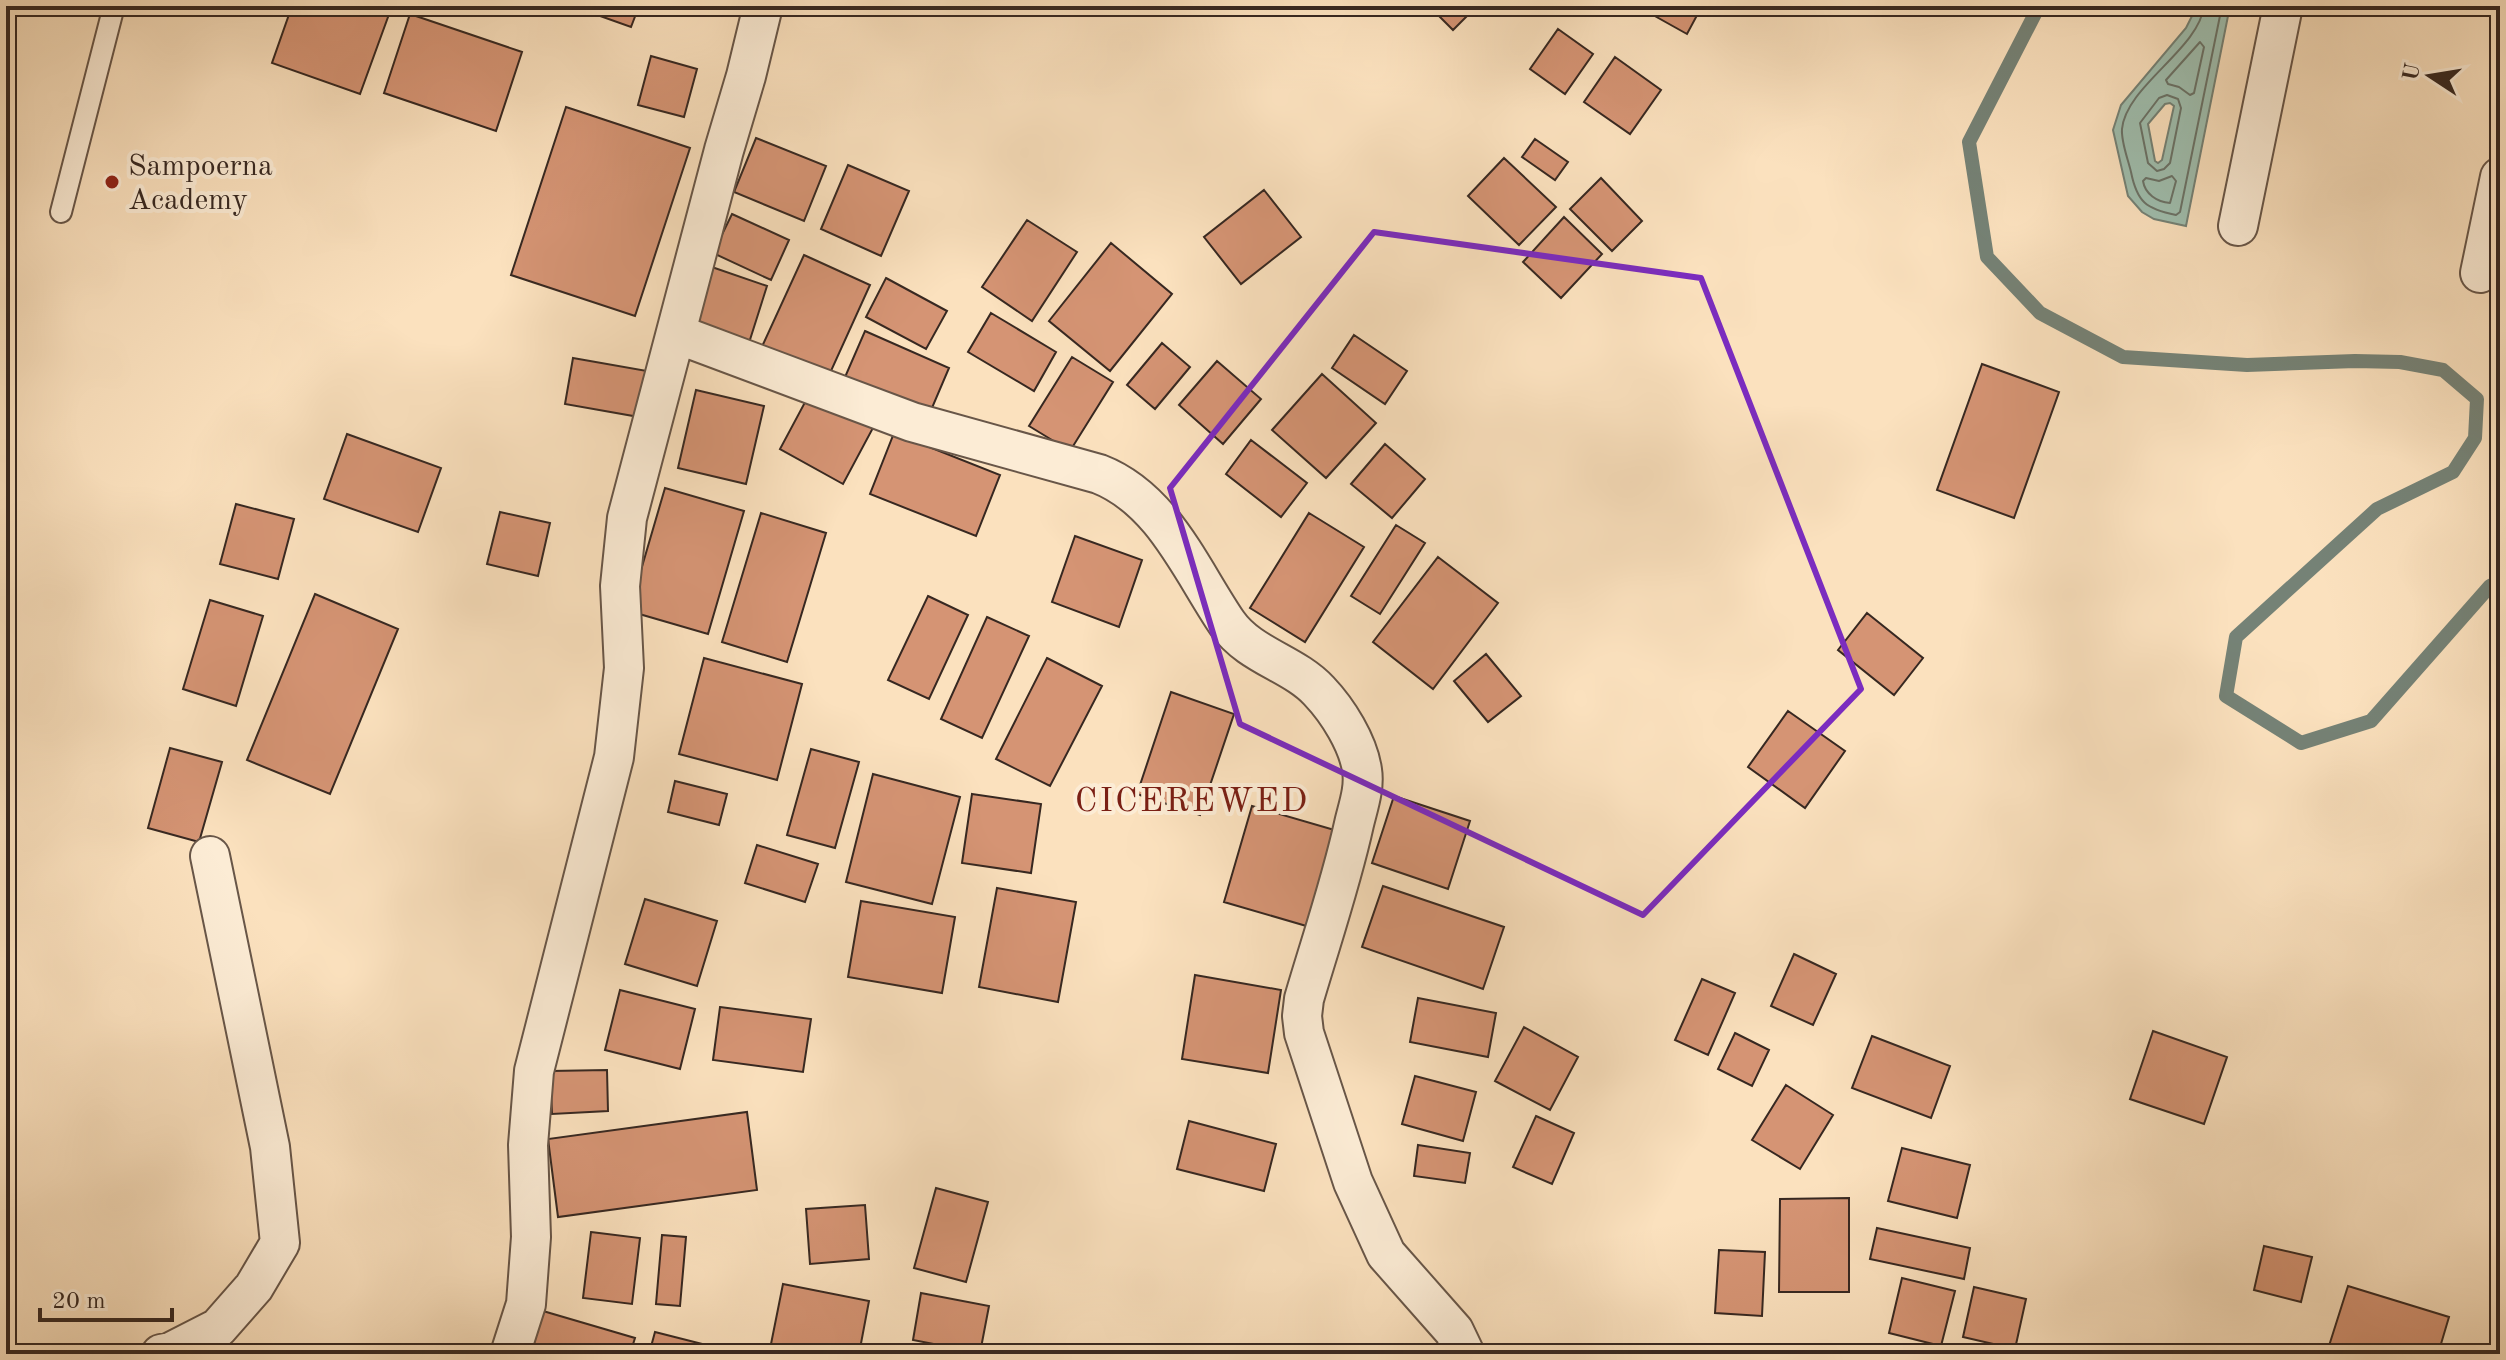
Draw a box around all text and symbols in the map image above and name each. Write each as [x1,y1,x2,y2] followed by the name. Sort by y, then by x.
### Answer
[2390,36,2470,116] north arrow
[2400,61,2425,83] text: U
[128,152,273,216] place label: Sampoerna Academy
[103,173,121,191] marker: Sampoerna Academy
[1075,785,1309,819] district label: CICEREWED
[40,1272,172,1322] scale bar
[52,1290,106,1314] text: 20 m

